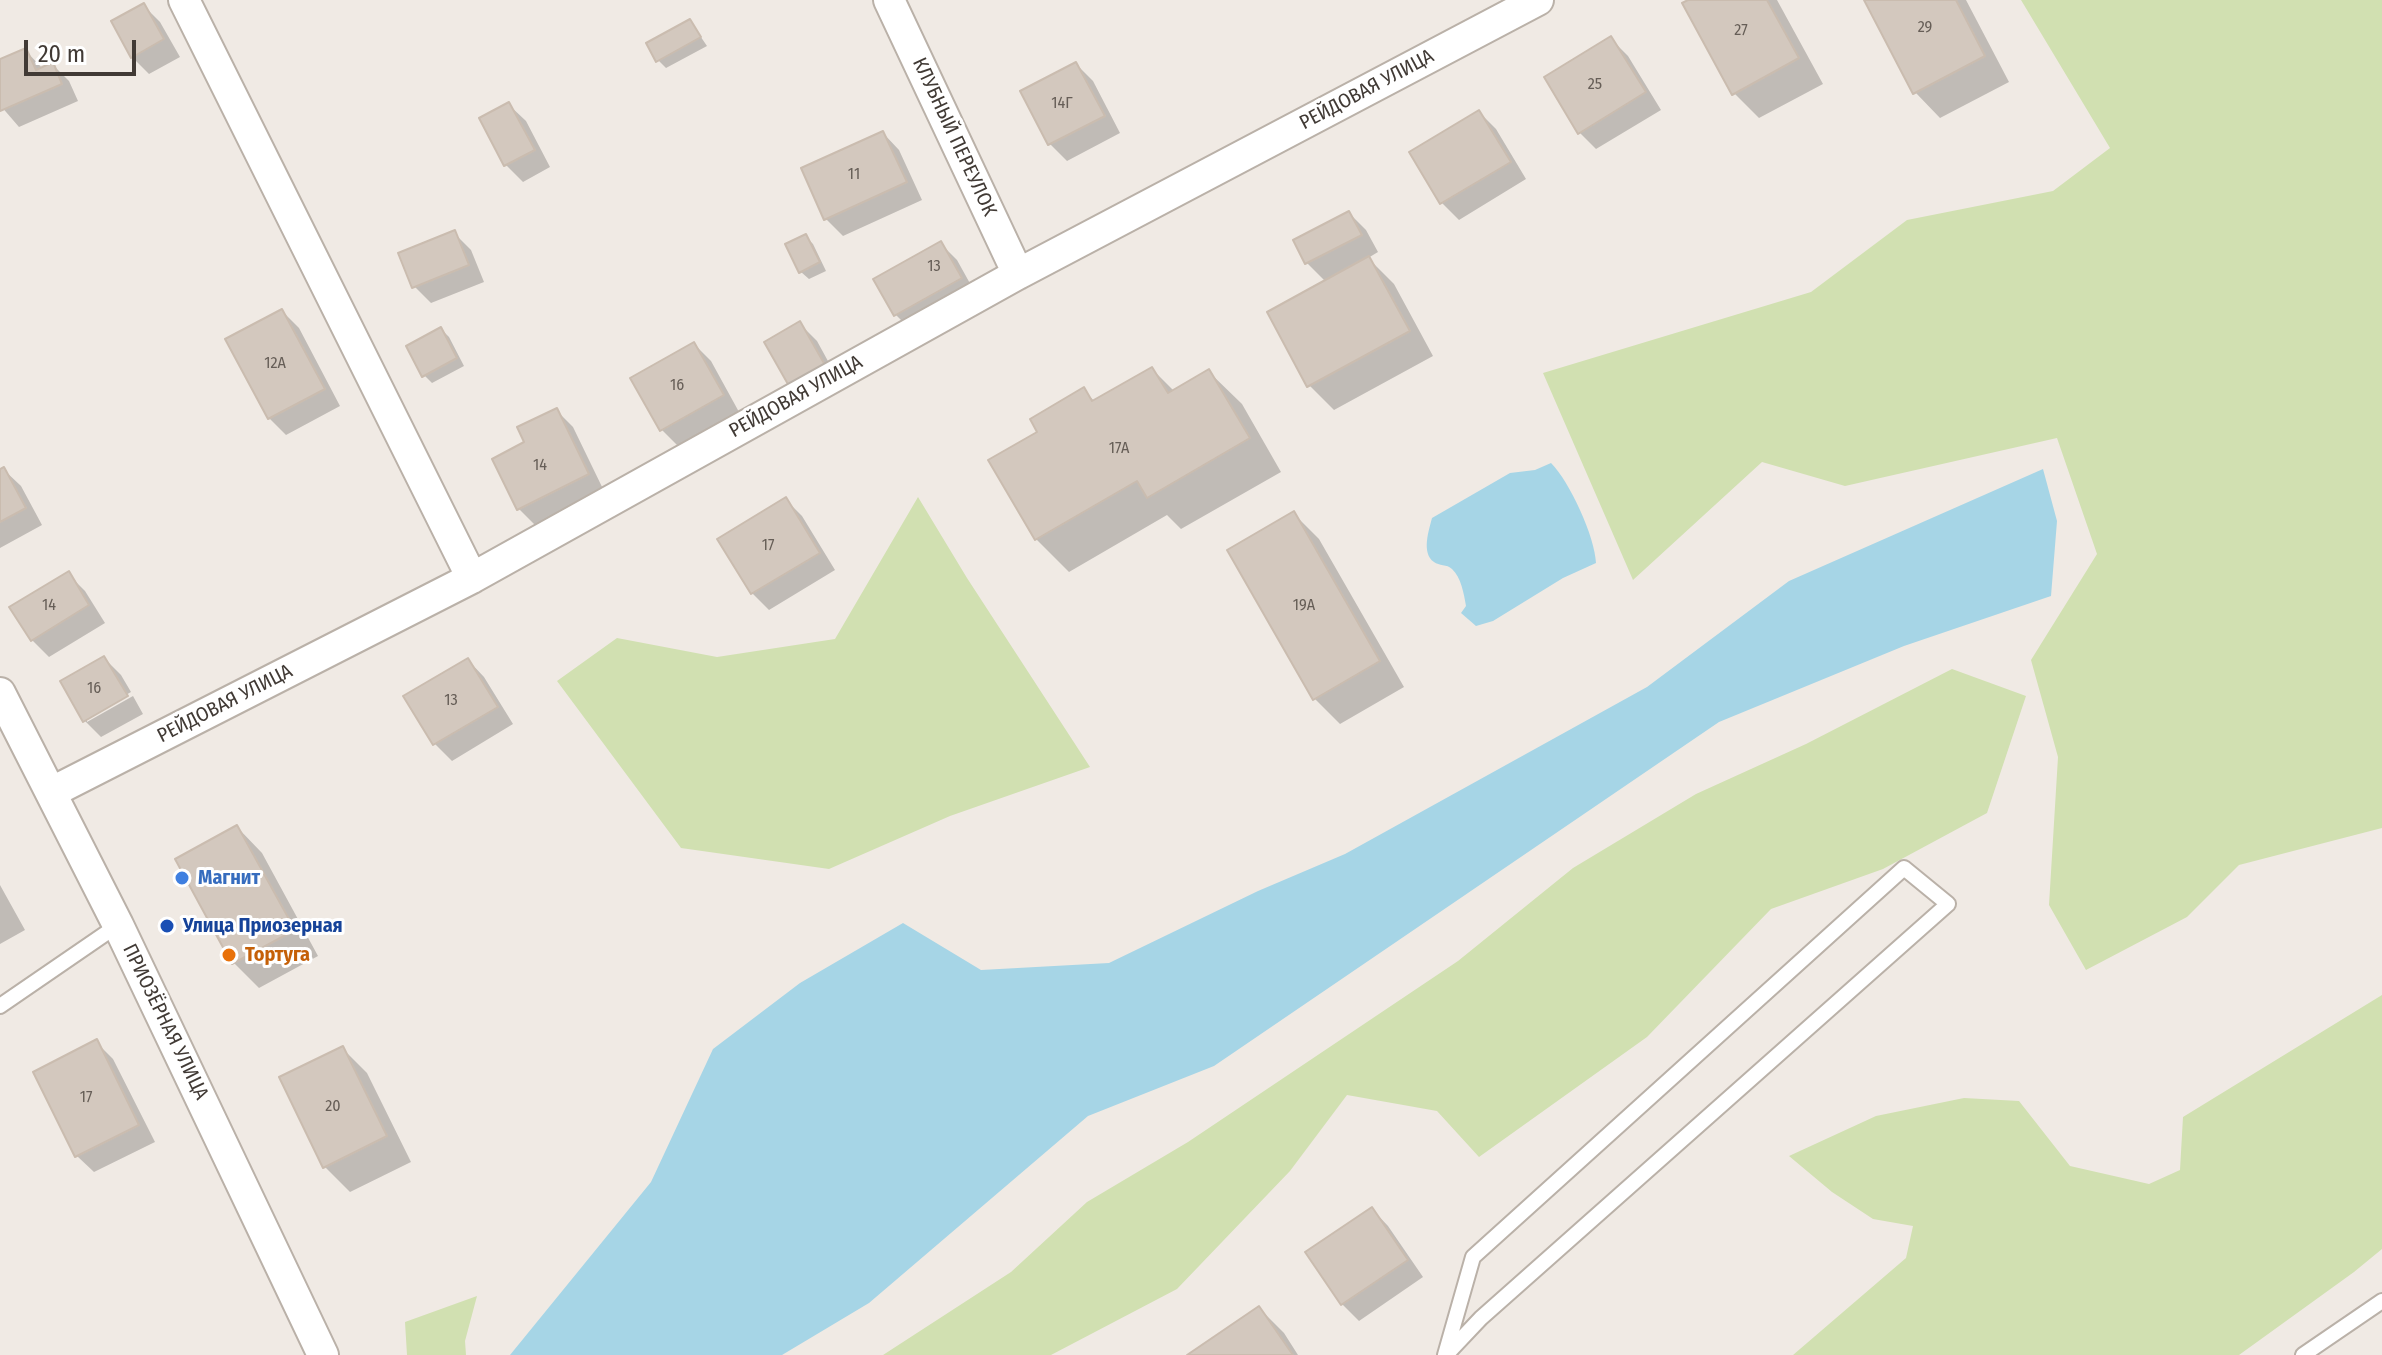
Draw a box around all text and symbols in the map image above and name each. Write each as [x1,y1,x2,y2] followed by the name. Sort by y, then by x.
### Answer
[1918,18,1932,38] house number: 29
[1734,21,1748,41] house number: 27
[28,24,140,74] scale bar
[38,40,85,68] text: 20 m
[1296,45,1438,135] street label: РЕЙДОВАЯ УЛИЦА
[907,54,1001,220] street label: КЛУБНЫЙ ПЕРЕУЛОК
[1588,75,1602,95] house number: 25
[1051,94,1073,114] house number: 14Г
[848,165,860,185] house number: 11
[927,257,941,277] house number: 13
[725,351,867,443] street label: РЕЙДОВАЯ УЛИЦА
[264,354,286,374] house number: 12А
[670,376,684,396] house number: 16
[1109,439,1129,459] house number: 17А
[533,456,547,476] house number: 14
[762,536,774,556] house number: 17
[42,596,56,616] house number: 14
[1293,596,1315,616] house number: 19А
[153,660,297,748] street label: РЕЙДОВАЯ УЛИЦА
[87,679,101,699] house number: 16
[444,691,458,711] house number: 13
[198,866,260,890] place label: Магнит
[173,869,191,887] marker: Магнит
[183,914,343,938] place label: Улица Приозерная
[158,917,176,935] marker: Улица Приозерная
[117,940,213,1104] street label: ПРИОЗЁРНАЯ УЛИЦА
[245,943,310,967] place label: Тортуга
[220,946,238,964] marker: Тортуга
[80,1088,92,1108] house number: 17
[325,1097,341,1117] house number: 20

